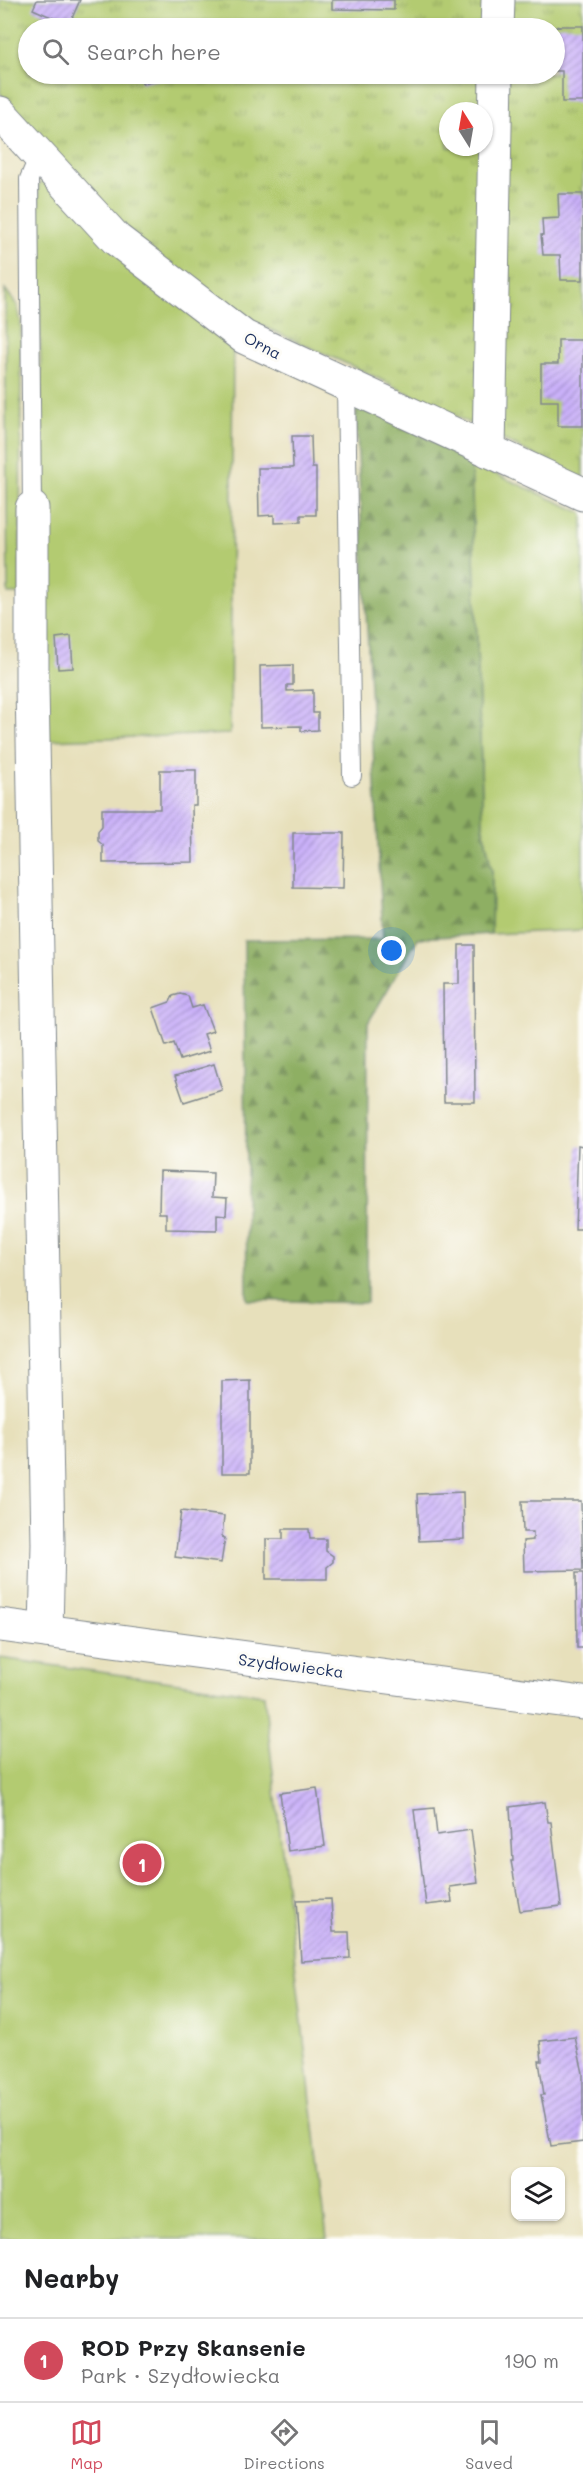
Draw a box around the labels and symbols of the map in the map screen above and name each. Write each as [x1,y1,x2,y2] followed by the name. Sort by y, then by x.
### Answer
[439,102,493,156] north arrow
[241,326,285,364] street label: Orna
[377,936,406,965] your location
[237,1648,345,1682] street label: Szydłowiecka
[122,1840,162,1886] pin: 1

